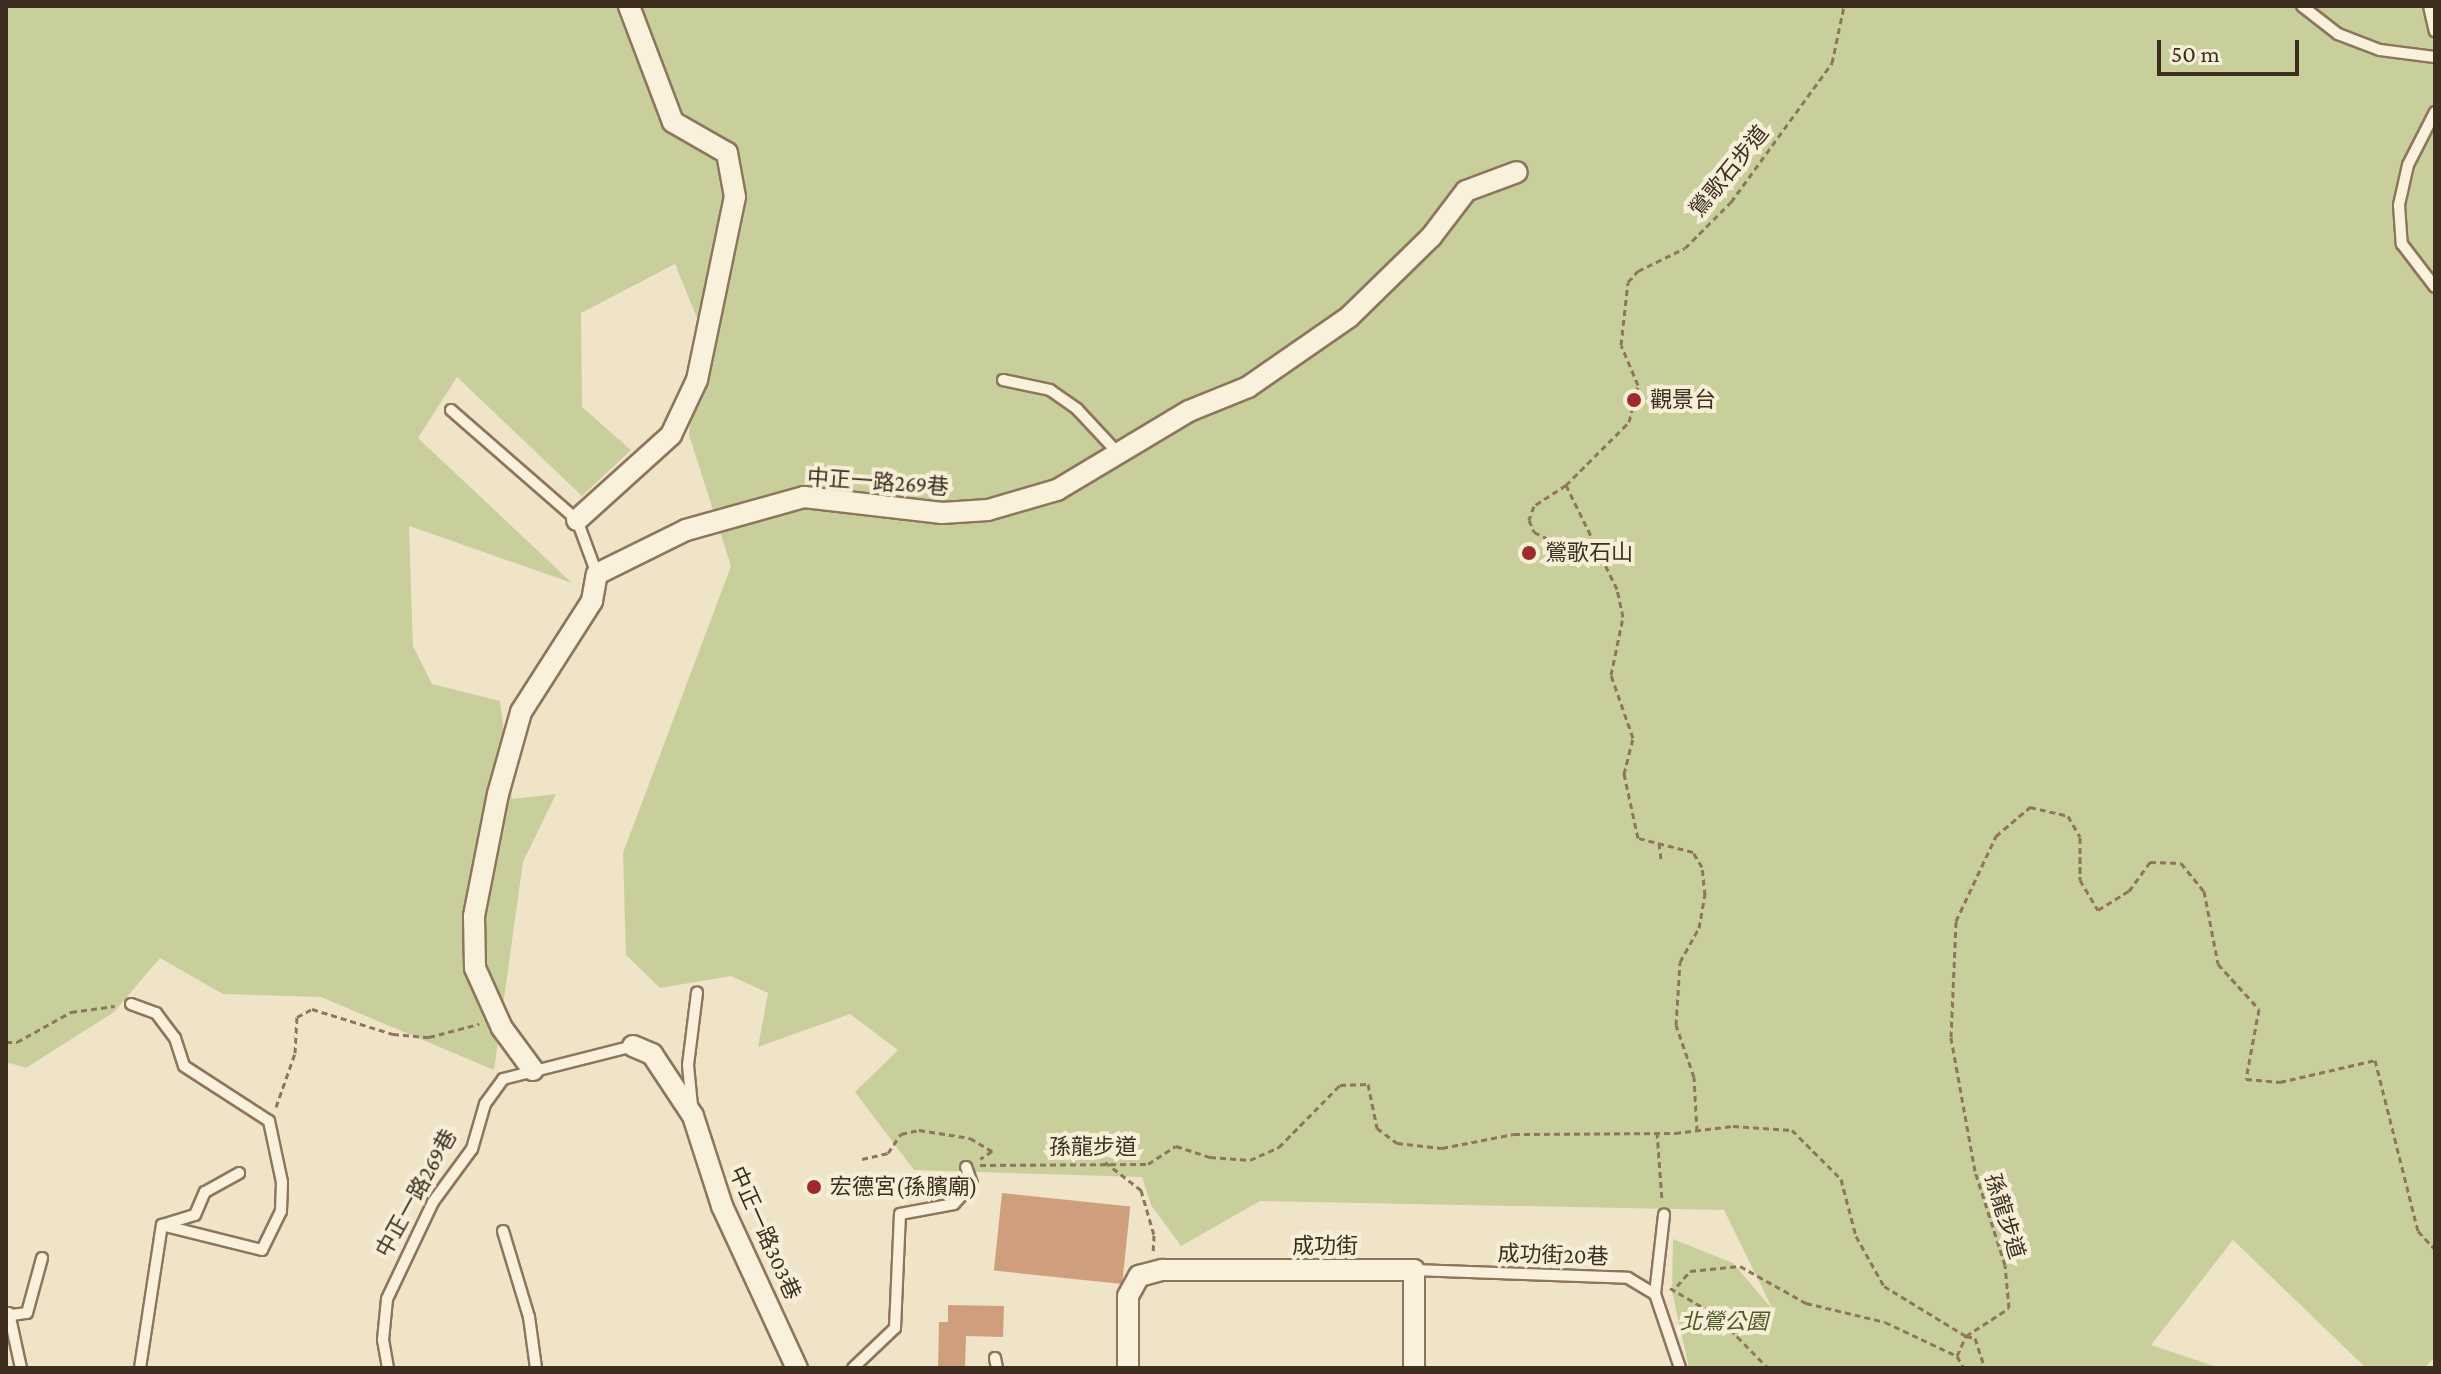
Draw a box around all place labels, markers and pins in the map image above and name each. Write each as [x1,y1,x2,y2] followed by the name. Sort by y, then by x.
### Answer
[1650,387,1716,413] place label: 觀景台
[1625,391,1643,409] marker: 觀景台
[1545,540,1633,566] place label: 鶯歌石山
[1520,544,1538,562] marker: 鶯歌石山
[830,1174,977,1200] place label: 宏德宮(孫臏廟)
[805,1178,823,1196] marker: 宏德宮(孫臏廟)

